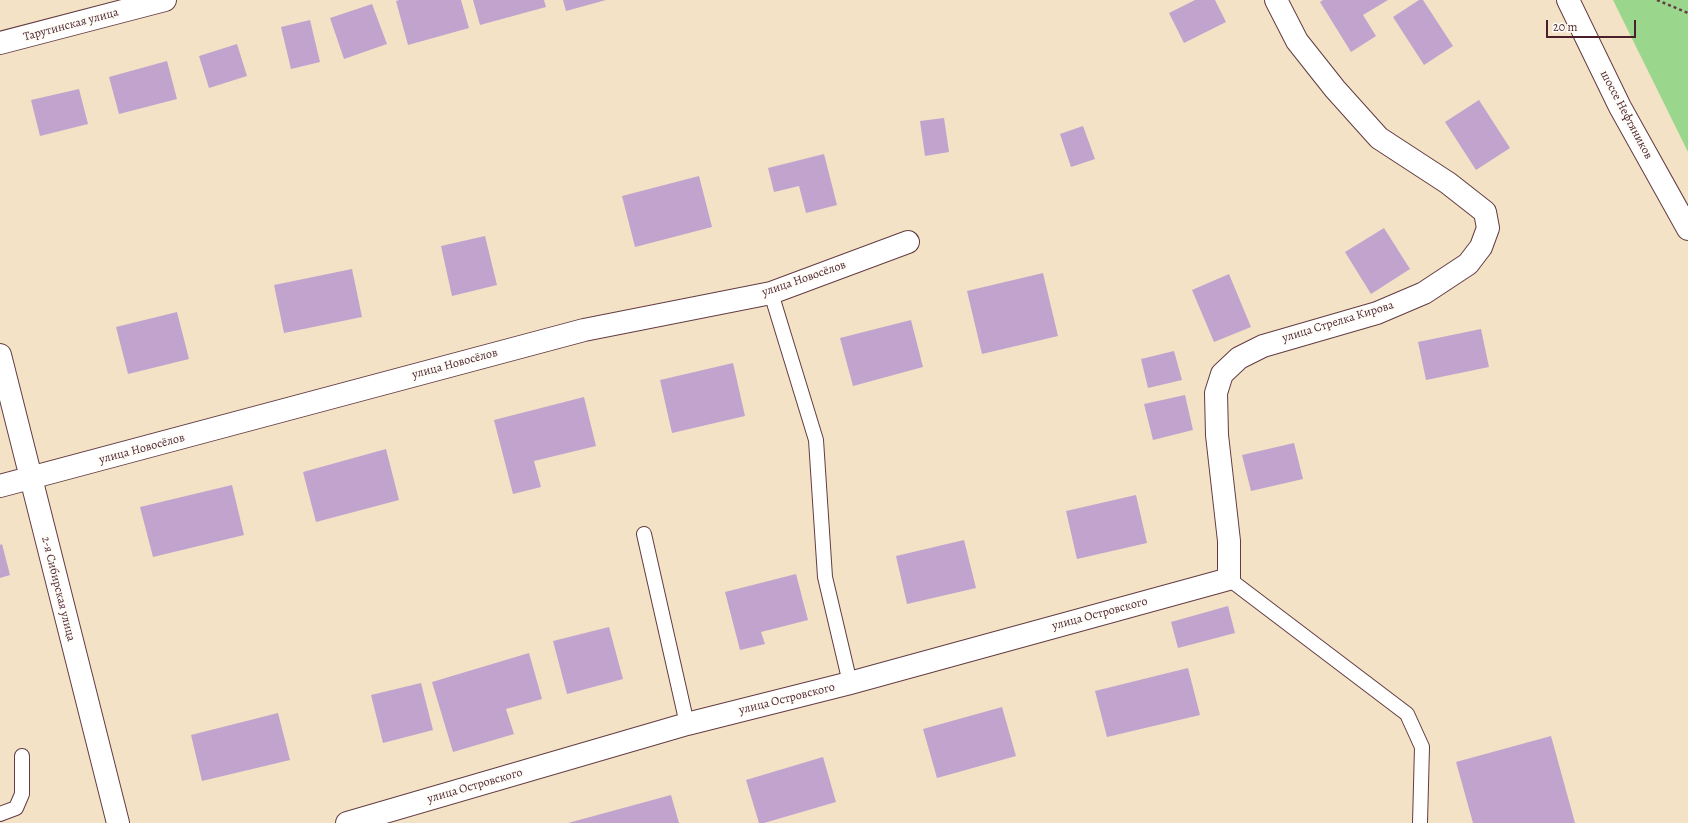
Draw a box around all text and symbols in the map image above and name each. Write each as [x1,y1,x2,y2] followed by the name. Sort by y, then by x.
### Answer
[22,5,120,45] street label: Тарутинская улица
[1548,12,1638,38] scale bar
[1553,19,1577,35] text: 20 m
[1597,68,1655,162] street label: шоссе Нефтяников
[760,258,848,300] street label: улица Новосёлов
[1281,298,1395,346] street label: улица Стрелка Кирова
[411,346,499,382] street label: улица Новосёлов
[98,431,186,467] street label: улица Новосёлов
[38,535,78,643] street label: 2-я Сибирская улица
[1051,594,1149,634] street label: улица Островского
[738,680,836,718] street label: улица Островского
[426,766,524,806] street label: улица Островского

